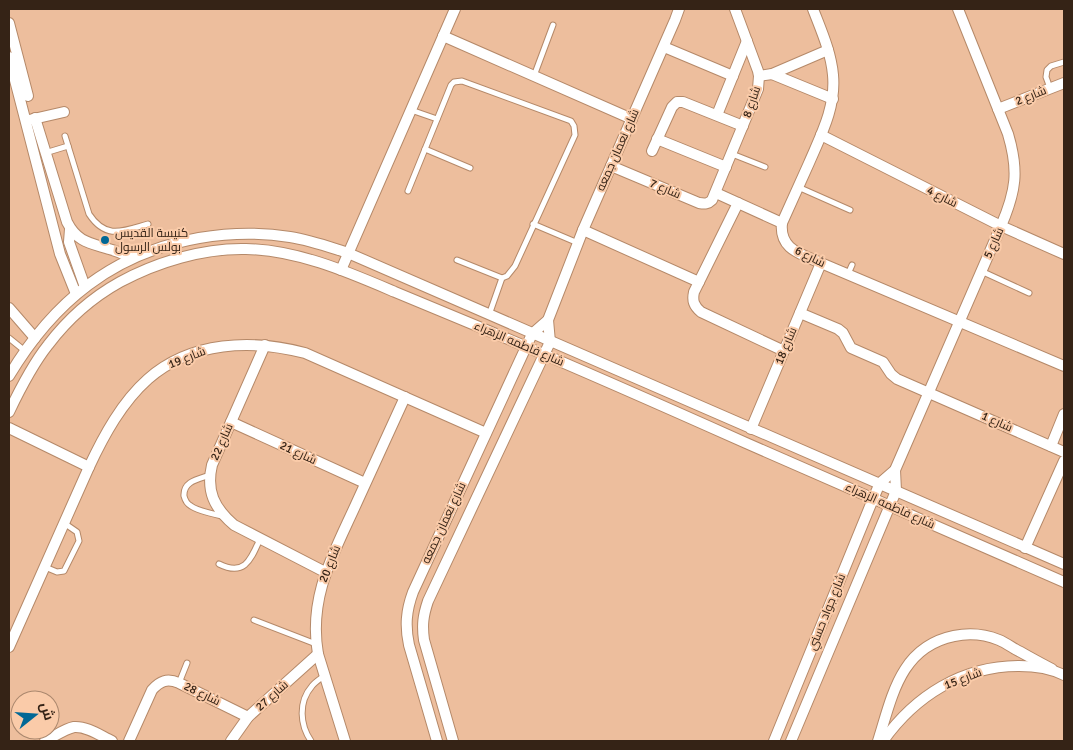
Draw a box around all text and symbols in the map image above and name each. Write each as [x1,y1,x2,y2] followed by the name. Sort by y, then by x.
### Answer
[1013,83,1049,109] street label: شارع 2
[740,84,764,120] street label: شارع 8
[593,107,643,193] street label: شارع نعمان جمعه
[647,176,683,202] street label: شارع 7
[924,183,960,211] street label: شارع 4
[981,225,1007,261] street label: شارع 5
[115,226,188,255] place label: كنيسة القديس بولس الرسول
[99,234,111,246] marker: كنيسة القديس بولس الرسول
[792,243,828,271] street label: شارع 6
[472,318,566,370] street label: شارع فاطمه الزهراء
[772,325,801,367] street label: شارع 18
[166,344,208,372] street label: شارع 19
[979,409,1015,435] street label: شارع 1
[207,421,237,463] street label: شارع 22
[277,438,319,468] street label: شارع 21
[419,480,469,566] street label: شارع نعمان جمعه
[843,480,937,532] street label: شارع فاطمه الزهراء
[316,543,344,585] street label: شارع 20
[805,571,851,653] street label: شارع جواد حسني
[942,665,984,693] street label: شارع 15
[253,677,292,715] street label: شارع 27
[181,679,223,709] street label: شارع 28
[10,690,60,740] north arrow
[36,700,58,722] text: ش

